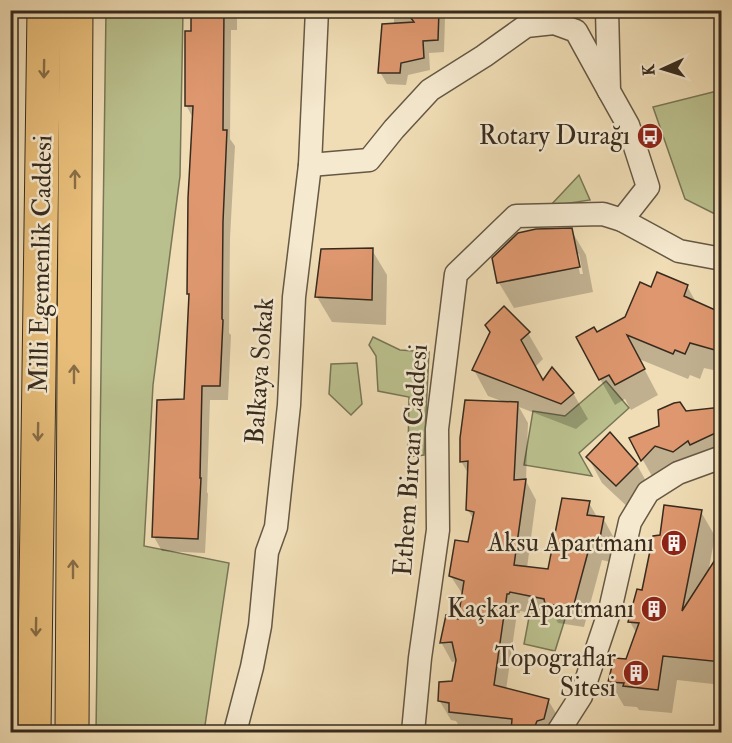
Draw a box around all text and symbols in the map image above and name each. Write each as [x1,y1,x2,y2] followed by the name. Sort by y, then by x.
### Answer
[633,39,693,99] north arrow
[38,58,49,78] one-way arrow
[639,63,659,76] text: K
[479,120,630,152] place label: Rotary Durağı
[635,121,665,151] bus stop icon: Rotary Durağı
[23,135,59,393] street label: Milli Egemenlik Caddesi
[69,170,81,190] one-way arrow
[239,296,281,445] street label: Balkaya Sokak
[387,343,435,577] street label: Ethem Bircan Caddesi
[68,365,80,385] one-way arrow
[33,421,44,441] one-way arrow
[487,527,654,560] place label: Aksu Apartmanı
[659,528,689,558] building icon: Aksu Apartmanı
[67,560,79,580] one-way arrow
[447,593,634,626] place label: Kaçkar Apartmanı
[639,594,669,624] building icon: Kaçkar Apartmanı
[30,616,41,636] one-way arrow
[495,642,616,704] place label: Topograflar Sitesi
[621,658,651,688] building icon: Topograflar Sitesi

